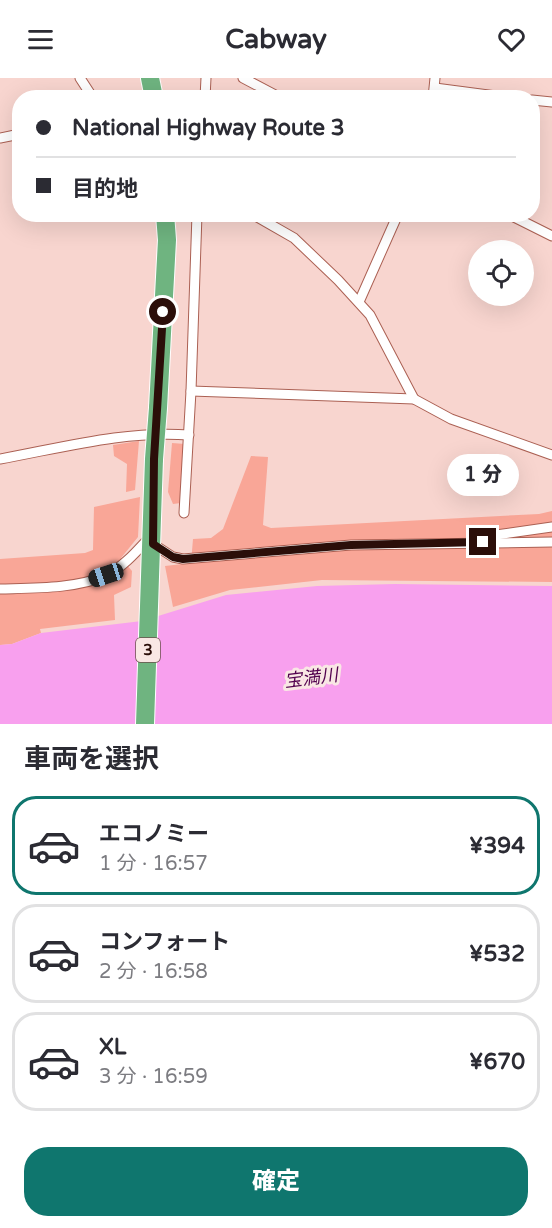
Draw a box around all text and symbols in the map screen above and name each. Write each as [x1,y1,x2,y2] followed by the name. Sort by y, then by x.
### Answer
[24,23,57,56] icon: menu
[225,23,327,56] text: Cabway
[495,23,528,56] icon: heart
[72,115,345,141] text: National Highway Route 3
[72,176,138,202] text: 目的地
[468,240,534,306] map controls
[468,240,534,306] button: locate
[149,298,176,325] route start
[447,455,519,497] callout: 1 分
[464,463,502,487] text: 1 分
[469,528,496,555] route end
[86,561,126,589] car
[136,638,160,662] road number: 3
[283,664,341,692] water label: 宝満川
[24,743,159,776] text: 車両を選択
[27,819,81,873] icon: car
[99,821,209,847] text: エコノミー
[469,833,525,859] text: ¥394
[99,852,208,876] text: 1 分 · 16:57
[27,927,81,981] icon: car
[99,929,230,955] text: コンフォート
[469,941,525,967] text: ¥532
[99,960,208,984] text: 2 分 · 16:58
[99,1034,126,1060] text: XL
[27,1035,81,1089] icon: car
[469,1049,525,1075] text: ¥670
[99,1065,208,1089] text: 3 分 · 16:59
[24,1147,528,1216] button: 確定

